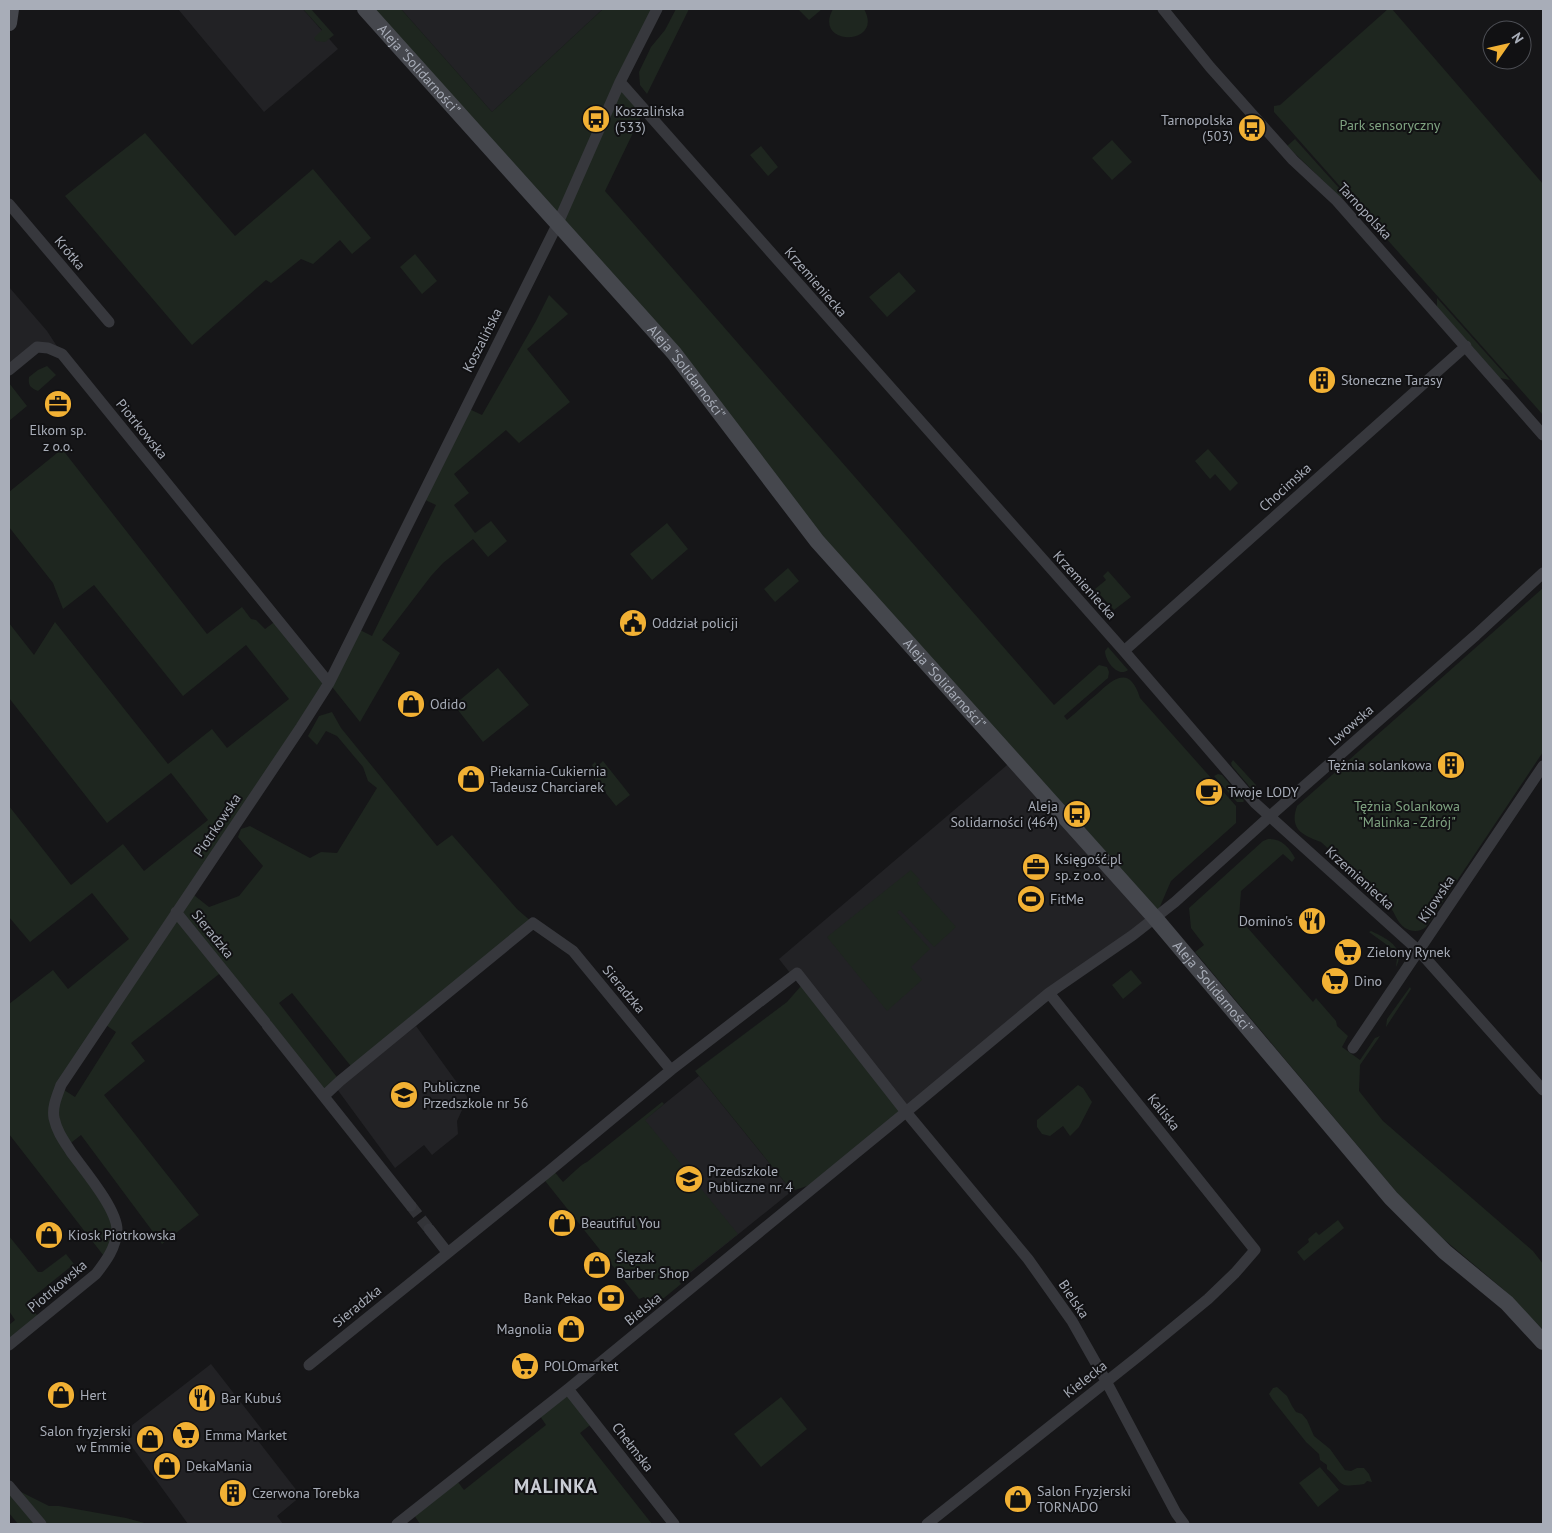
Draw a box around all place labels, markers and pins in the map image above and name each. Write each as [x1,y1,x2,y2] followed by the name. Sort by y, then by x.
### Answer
[615,102,685,136] place label: Koszalińska (533)
[581,104,611,134] bus stop icon: Koszalińska (533)
[1161,111,1233,145] place label: Tarnopolska (503)
[1237,113,1267,143] bus stop icon: Tarnopolska (503)
[1307,365,1337,395] building icon: Słoneczne Tarasy
[1341,371,1443,389] place label: Słoneczne Tarasy
[43,389,73,419] office icon: Elkom sp. z o.o.
[29,421,87,455] place label: Elkom sp. z o.o.
[618,608,648,638] public building icon: Oddział policji
[652,614,738,632] place label: Oddział policji
[396,689,426,719] shop icon: Odido
[430,695,466,713] place label: Odido
[1436,750,1466,780] building icon: Tężnia solankowa
[1328,756,1432,774] place label: Tężnia solankowa
[490,762,607,796] place label: Piekarnia-Cukiernia Tadeusz Charciarek
[456,764,486,794] shop icon: Piekarnia-Cukiernia Tadeusz Charciarek
[1194,777,1224,807] cafe icon: Twoje LODY
[1228,783,1299,801] place label: Twoje LODY
[950,797,1058,831] place label: Aleja Solidarności (464)
[1062,799,1092,829] bus stop icon: Aleja Solidarności (464)
[1055,850,1122,884] place label: Księgość.pl sp. z o.o.
[1021,852,1051,882] office icon: Księgość.pl sp. z o.o.
[1016,884,1046,914] sports icon: FitMe
[1050,890,1084,908] place label: FitMe
[1297,906,1327,936] restaurant icon: Domino's
[1239,912,1293,930] place label: Domino's
[1333,937,1363,967] supermarket icon: Zielony Rynek
[1367,943,1451,961] place label: Zielony Rynek
[1320,966,1350,996] supermarket icon: Dino
[1354,972,1382,990] place label: Dino
[423,1078,528,1112] place label: Publiczne Przedszkole nr 56
[389,1080,419,1110] school or university icon: Publiczne Przedszkole nr 56
[708,1162,793,1196] place label: Przedszkole Publiczne nr 4
[674,1164,704,1194] school or university icon: Przedszkole Publiczne nr 4
[547,1208,577,1238] shop icon: Beautiful You
[581,1214,660,1232] place label: Beautiful You
[34,1220,64,1250] shop icon: Kiosk Piotrkowska
[68,1226,176,1244] place label: Kiosk Piotrkowska
[616,1248,689,1282] place label: Ślęzak Barber Shop
[582,1250,612,1280] shop icon: Ślęzak Barber Shop
[596,1283,626,1313] bank icon: Bank Pekao
[524,1289,592,1307] place label: Bank Pekao
[556,1314,586,1344] shop icon: Magnolia
[497,1320,552,1338] place label: Magnolia
[510,1351,540,1381] supermarket icon: POLOmarket
[544,1357,619,1375] place label: POLOmarket
[46,1380,76,1410] shop icon: Hert
[187,1383,217,1413] restaurant icon: Bar Kubuś
[80,1386,107,1404] place label: Hert
[221,1389,281,1407] place label: Bar Kubuś
[171,1420,201,1450] supermarket icon: Emma Market
[40,1422,131,1456] place label: Salon fryzjerski w Emmie
[135,1424,165,1454] shop icon: Salon fryzjerski w Emmie
[205,1426,287,1444] place label: Emma Market
[152,1451,182,1481] shop icon: DekaMania
[186,1457,252,1475] place label: DekaMania
[218,1478,248,1508] building icon: Czerwona Torebka
[1037,1482,1131,1516] place label: Salon Fryzjerski TORNADO
[252,1484,360,1502] place label: Czerwona Torebka
[1003,1484,1033,1514] shop icon: Salon Fryzjerski TORNADO

